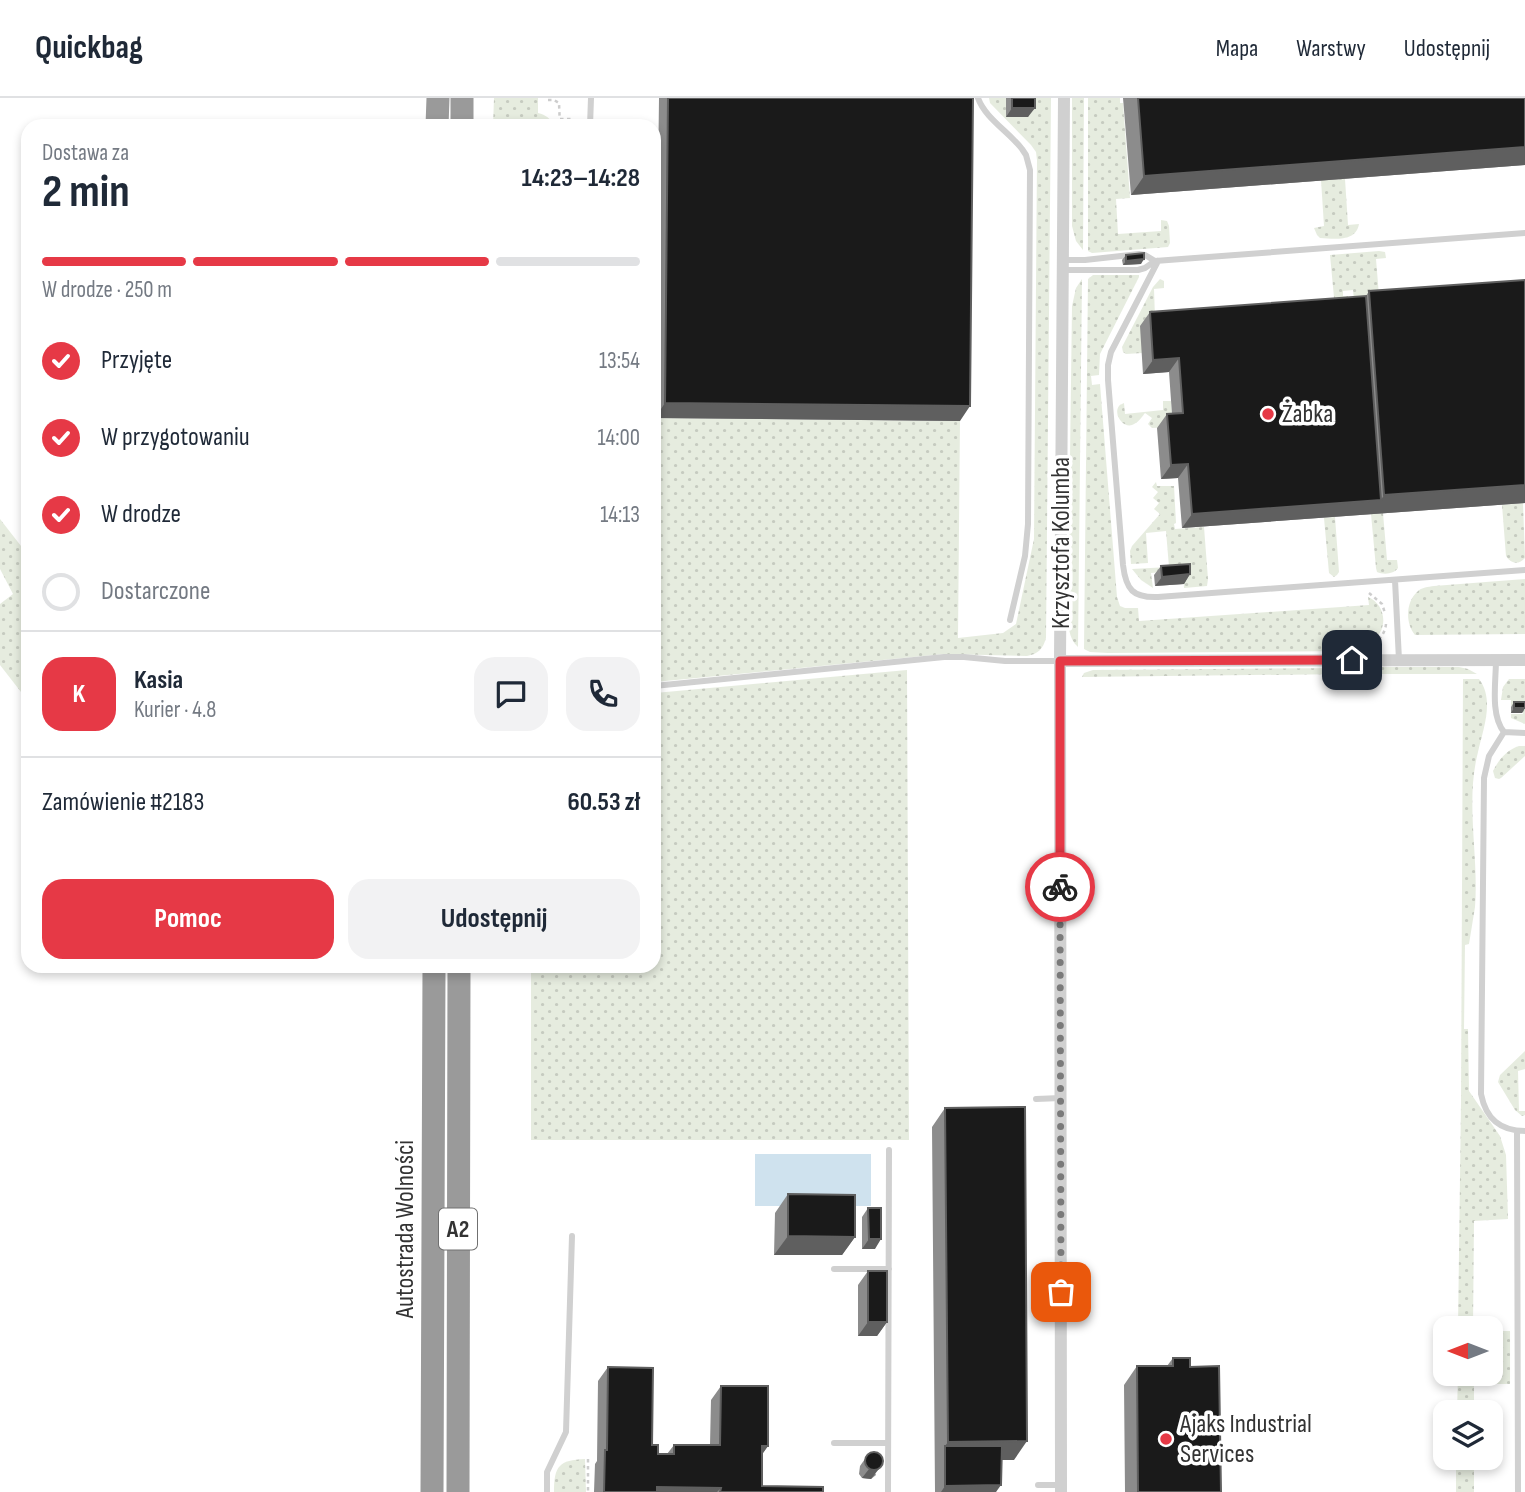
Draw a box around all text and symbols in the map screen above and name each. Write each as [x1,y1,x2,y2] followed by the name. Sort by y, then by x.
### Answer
[35,28,143,68] text: Quickbag
[1216,34,1258,63] text: Mapa
[1296,34,1366,63] text: Warstwy
[1404,34,1490,63] text: Udostępnij
[42,139,129,167] text: Dostawa za
[522,163,640,194] text: 14:23–14:28
[42,165,130,220] text: 2 min
[42,276,172,304] text: W drodze · 250 m
[42,342,80,380] icon: check
[101,345,172,376] text: Przyjęte
[599,347,640,375] text: 13:54
[1282,399,1333,430] place label: Żabka
[1260,406,1276,422] marker: Żabka
[42,419,80,457] icon: check
[101,422,250,453] text: W przygotowaniu
[597,424,640,452] text: 14:00
[1046,457,1077,629] street label: Krzysztofa Kolumba
[42,496,80,534] icon: check
[101,499,181,530] text: W drodze
[600,501,640,529] text: 14:13
[101,576,210,607] text: Dostarczone
[1322,630,1382,690] pin
[1333,641,1371,679] icon: home
[474,657,548,731] button: chat
[566,657,640,731] button: phone
[134,665,183,696] text: Kasia
[73,679,85,710] text: K
[134,696,216,724] text: Kurier · 4.8
[42,787,204,818] text: Zamówienie #2183
[568,787,640,818] text: 60.53 zł
[1025,852,1095,922] courier
[1041,868,1079,906] icon: bike
[42,879,334,959] button: Pomoc
[348,879,640,959] button: Udostępnij
[390,1140,421,1319] street label: Autostrada Wolności
[439,1209,477,1250] road number: A2
[1031,1262,1091,1322] pin
[1042,1273,1080,1311] icon: bag
[1433,1316,1503,1386] north arrow
[1433,1316,1503,1470] map controls
[1433,1400,1503,1470] button: layers
[1179,1409,1312,1470] place label: Ajaks Industrial Services
[1158,1431,1174,1447] marker: Ajaks Industrial Services

